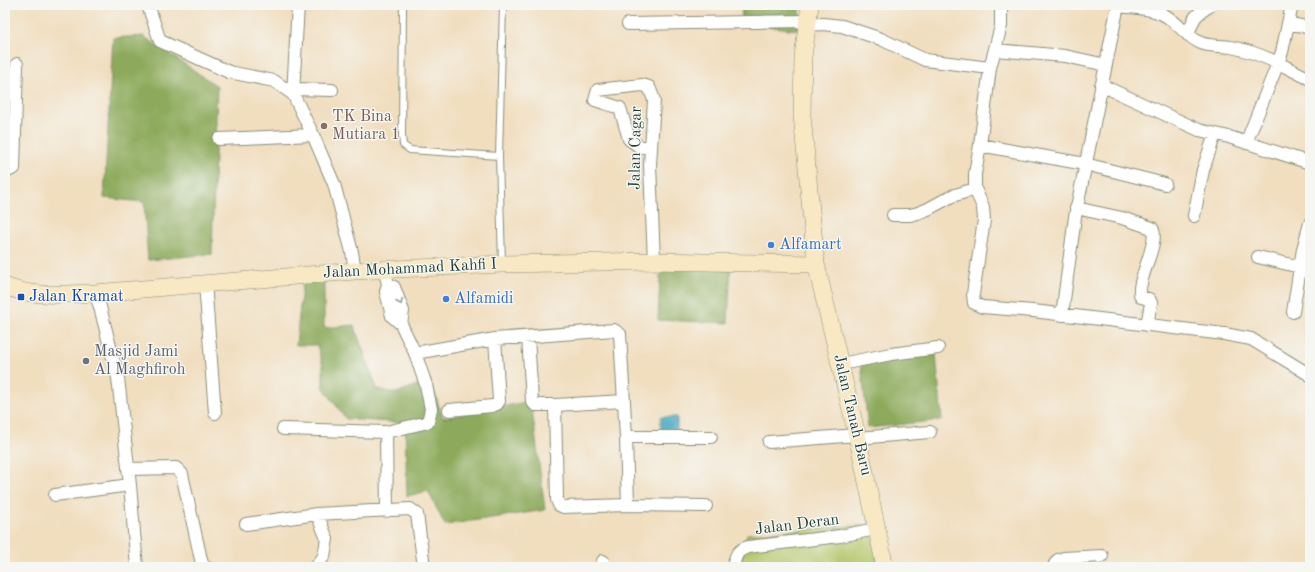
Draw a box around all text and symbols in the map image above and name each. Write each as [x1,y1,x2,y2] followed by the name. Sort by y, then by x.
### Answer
[627,106,645,190] street label: Jalan Cagar
[332,109,400,143] place label: TK Bina Mutiara 1
[319,121,329,131] marker: TK Bina Mutiara 1
[779,237,842,253] place label: Alfamart
[766,240,776,250] marker: Alfamart
[323,256,497,282] street label: Jalan Mohammad Kahfi I
[29,289,124,305] place label: Jalan Kramat
[454,291,513,307] place label: Alfamidi
[16,292,26,302] marker: Jalan Kramat
[441,294,451,304] marker: Alfamidi
[395,298,403,305] one-way arrow
[94,344,186,378] place label: Masjid Jami Al Maghfiroh
[830,353,874,478] street label: Jalan Tanah Baru
[81,356,91,366] marker: Masjid Jami Al Maghfiroh
[754,512,840,538] street label: Jalan Deran

